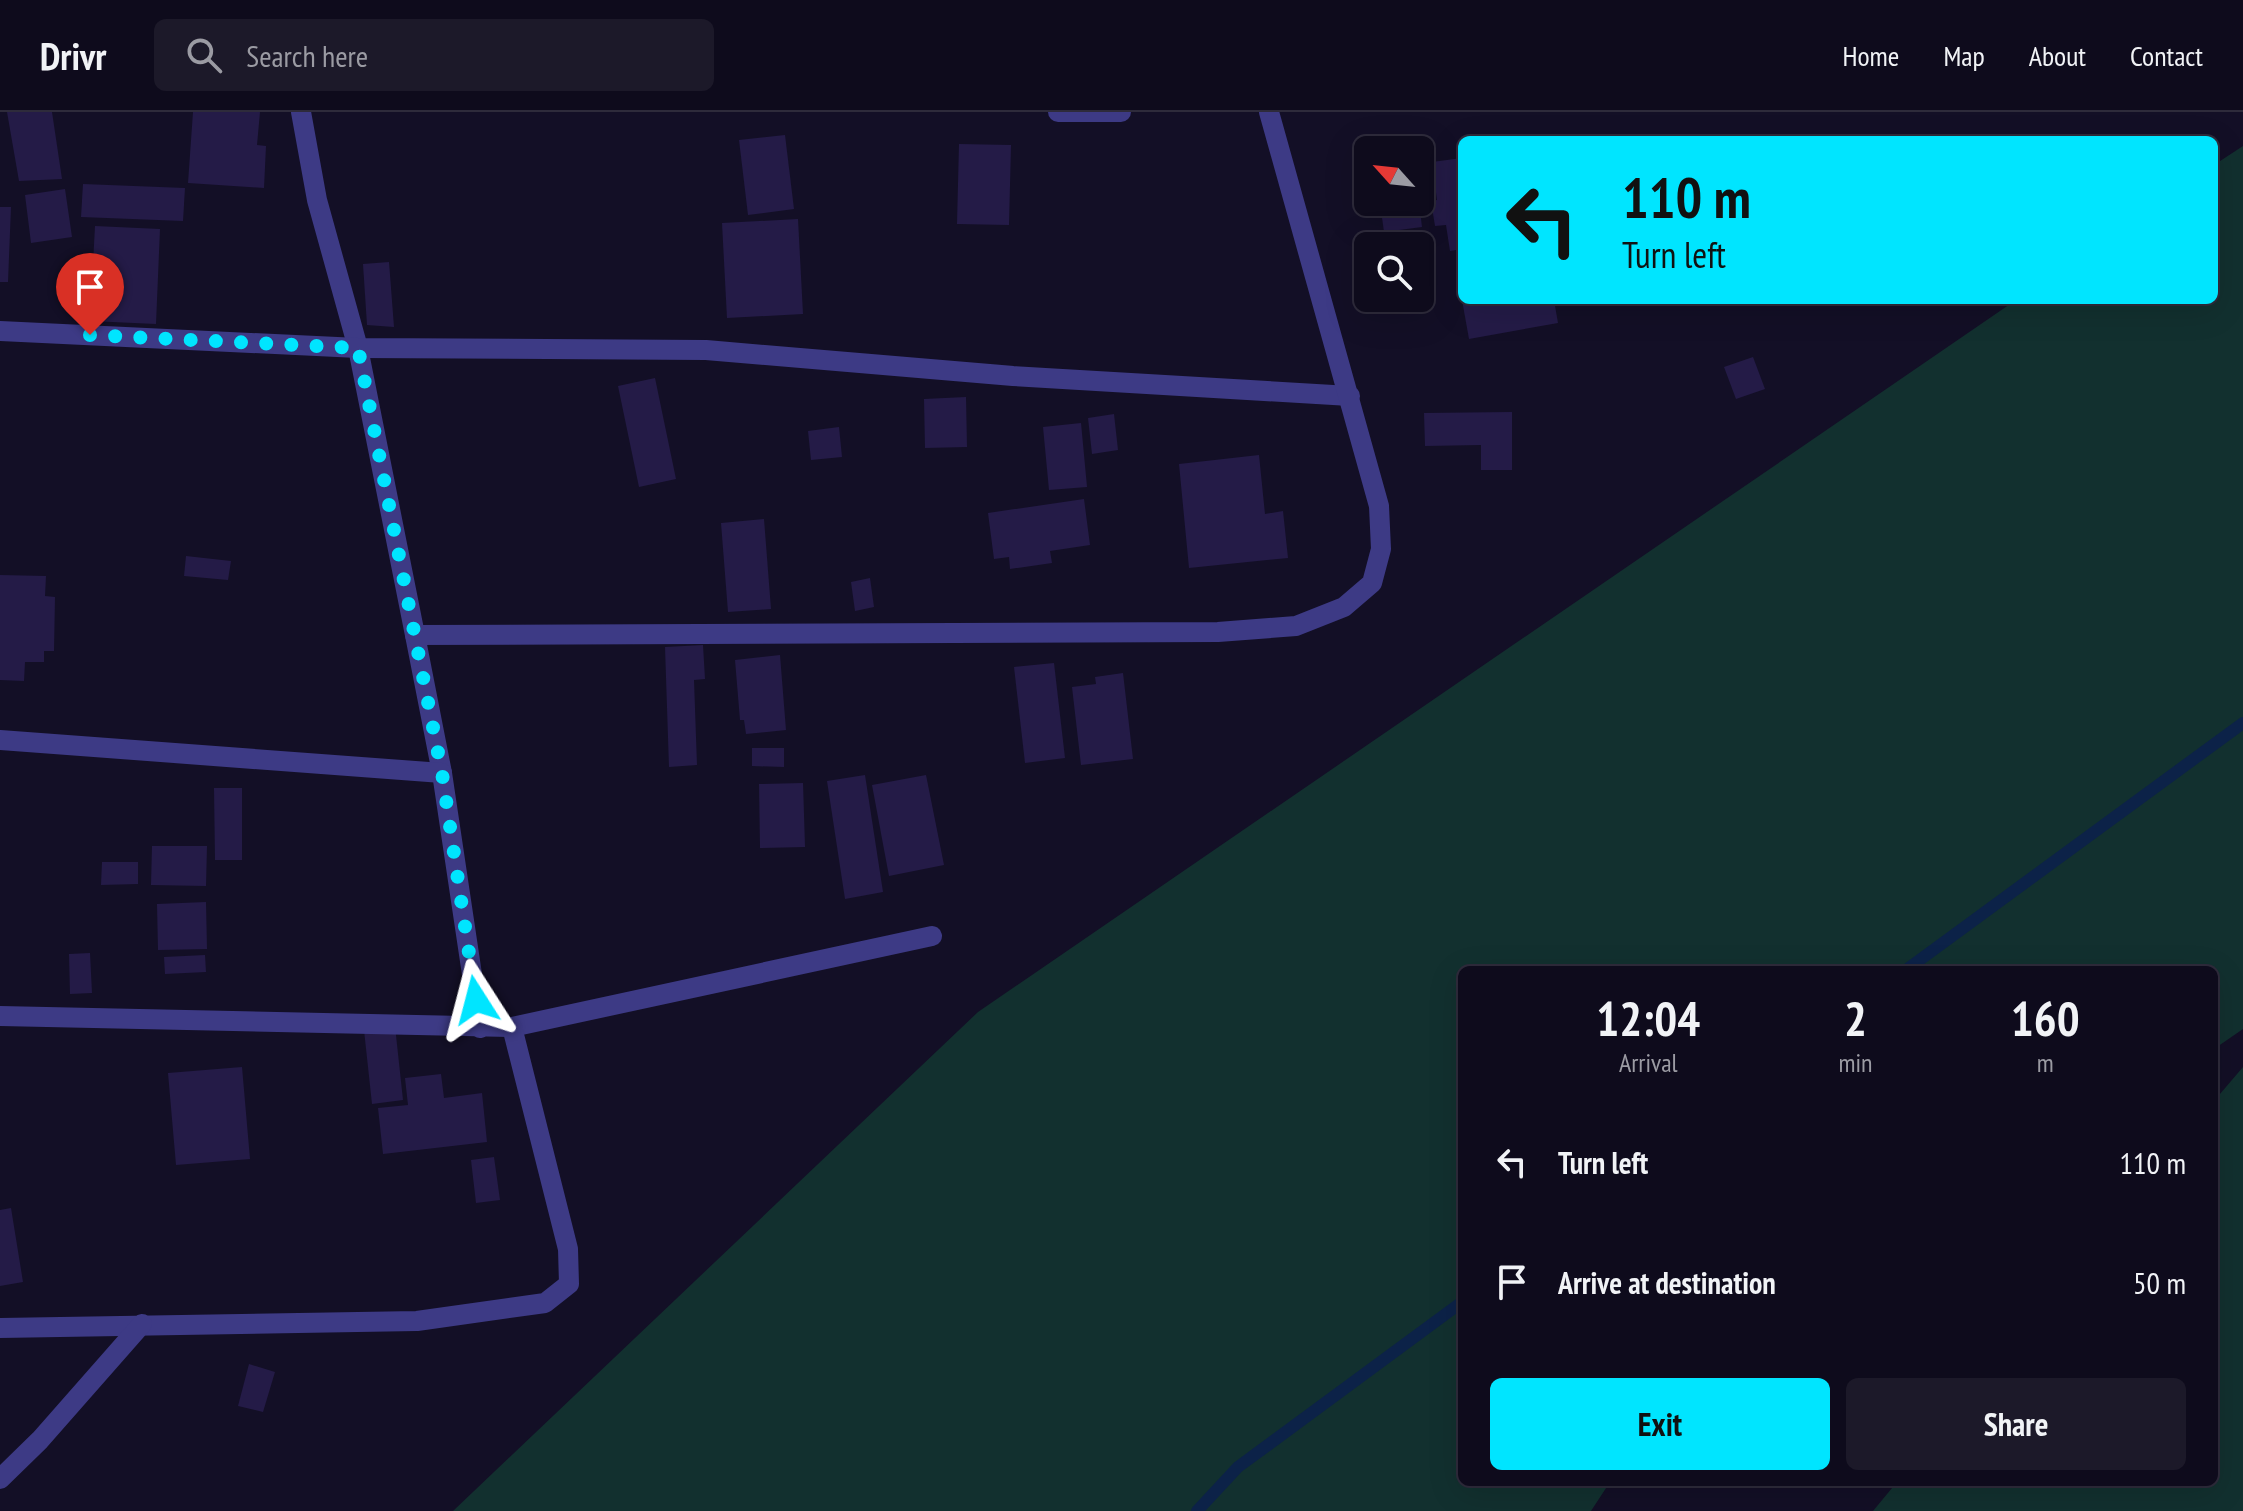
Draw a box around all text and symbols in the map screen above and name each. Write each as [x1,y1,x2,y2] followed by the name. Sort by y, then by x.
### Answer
[154,19,714,91] search box
[40,31,106,80] text: Drivr
[182,33,226,77] icon: search
[246,36,368,75] text: Search here
[1843,37,1899,74] text: Home
[1943,37,1985,74] text: Map
[2029,37,2086,74] text: About
[2130,37,2203,74] text: Contact
[1354,136,1434,216] north arrow
[1354,136,1434,312] map controls
[1622,161,1751,233] text: 110 m
[1490,168,1594,272] icon: left
[1622,231,1726,278] text: Turn left
[1354,232,1434,312] button: search
[56,253,124,335] pin
[68,265,112,309] icon: arrive
[434,958,518,1042] position arrow
[1596,987,1700,1049] text: 12:04
[1844,987,1867,1049] text: 2
[2011,987,2080,1049] text: 160
[1619,1046,1678,1079] text: Arrival
[1838,1046,1872,1079] text: min
[2037,1046,2054,1079] text: m
[1490,1140,1534,1184] icon: left
[1558,1143,1648,1182] text: Turn left
[2120,1143,2186,1182] text: 110 m
[1490,1260,1534,1304] icon: arrive
[1558,1263,1776,1302] text: Arrive at destination
[2133,1263,2186,1302] text: 50 m
[1490,1378,1830,1470] button: Exit
[1846,1378,2186,1470] button: Share

